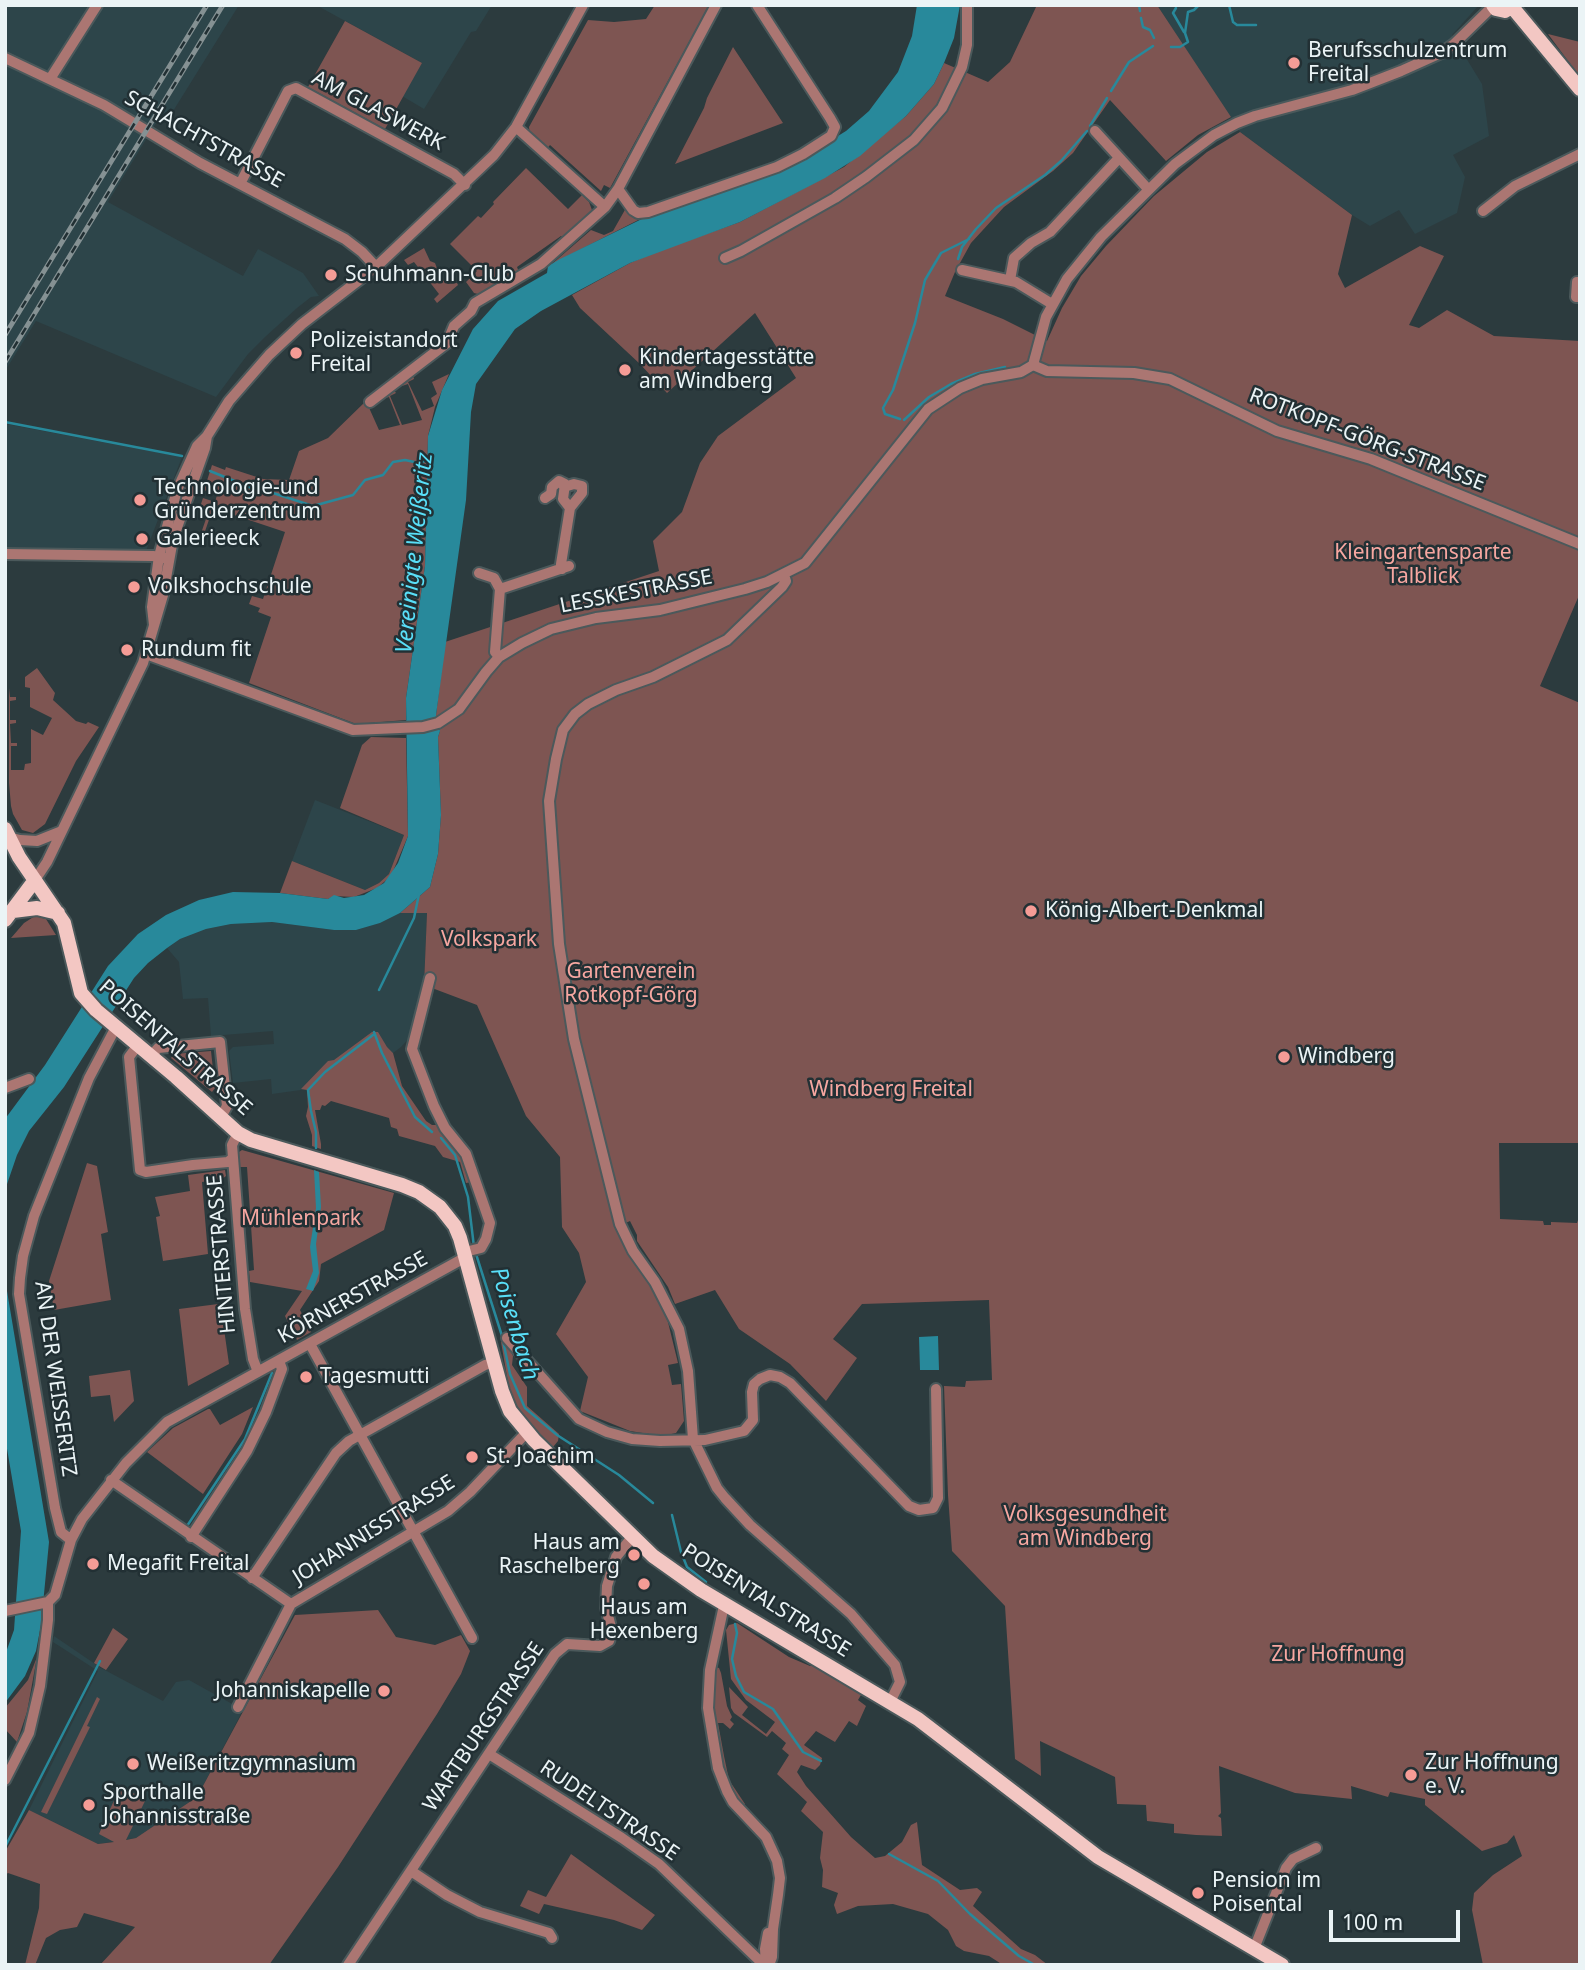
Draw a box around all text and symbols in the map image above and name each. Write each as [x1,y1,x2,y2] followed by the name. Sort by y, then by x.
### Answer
[1308,38,1507,88] place label: Berufsschulzentrum Freital
[1286,55,1302,71] marker: Berufsschulzentrum Freital
[307,66,449,156] street label: AM GLASWERK
[120,86,288,194] street label: SCHACHTSTRASSE
[345,262,514,288] place label: Schuhmann-Club
[323,267,339,283] marker: Schuhmann-Club
[310,328,458,378] place label: Polizeistandort Freital
[288,345,304,361] marker: Polizeistandort Freital
[639,345,814,395] place label: Kindertagesstätte am Windberg
[617,362,633,378] marker: Kindertagesstätte am Windberg
[1245,383,1489,497] street label: ROTKOPF-GÖRG-STRASSE
[391,451,439,655] water label: Vereinigte Weißeritz
[154,475,321,525] place label: Technologie-und Gründerzentrum
[132,492,148,508] marker: Technologie-und Gründerzentrum
[156,526,259,552] place label: Galerieeck
[134,531,150,547] marker: Galerieeck
[1334,540,1512,590] park label: Kleingartensparte Talblick
[558,565,714,619] street label: LESSKESTRASSE
[148,574,312,600] place label: Volkshochschule
[126,579,142,595] marker: Volkshochschule
[141,637,251,663] place label: Rundum fit
[119,642,135,658] marker: Rundum fit
[1045,898,1264,924] place label: König-Albert-Denkmal
[1023,903,1039,919] marker: König-Albert-Denkmal
[441,927,537,953] park label: Volkspark
[564,959,698,1009] park label: Gartenverein Rotkopf-Görg
[93,975,257,1121] street label: POISENTALSTRASSE
[1298,1044,1395,1070] place label: Windberg
[1276,1049,1292,1065] marker: Windberg
[809,1077,973,1103] park label: Windberg Freital
[202,1173,242,1335] street label: HINTERSTRASSE
[241,1206,361,1232] park label: Mühlenpark
[274,1246,432,1350] street label: KÖRNERSTRASSE
[484,1264,544,1384] water label: Poisenbach
[29,1280,81,1478] street label: AN DER WEISSERITZ
[320,1364,430,1390] place label: Tagesmutti
[298,1369,314,1385] marker: Tagesmutti
[486,1444,595,1470] place label: St. Joachim
[464,1449,480,1465] marker: St. Joachim
[288,1470,460,1590] street label: JOHANNISSTRASSE
[1003,1502,1167,1552] park label: Volksgesundheit am Windberg
[499,1530,620,1580] place label: Haus am Raschelberg
[677,1539,855,1663] street label: POISENTALSTRASSE
[626,1547,642,1563] marker: Haus am Raschelberg
[107,1551,249,1577] place label: Megafit Freital
[85,1556,101,1572] marker: Megafit Freital
[636,1576,652,1592] marker: Haus am Hexenberg
[590,1595,698,1645] place label: Haus am Hexenberg
[418,1638,550,1816] street label: WARTBURGSTRASSE
[1271,1642,1405,1668] park label: Zur Hoffnung
[215,1678,370,1704] place label: Johanniskapelle
[376,1683,392,1699] marker: Johanniskapelle
[1425,1750,1559,1800] place label: Zur Hoffnung e. V.
[147,1751,356,1777] place label: Weißeritzgymnasium
[535,1755,683,1867] street label: RUDELTSTRASSE
[125,1756,141,1772] marker: Weißeritzgymnasium
[1403,1767,1419,1783] marker: Zur Hoffnung e. V.
[103,1780,250,1830] place label: Sporthalle Johannisstraße
[81,1797,97,1813] marker: Sporthalle Johannisstraße
[1212,1868,1321,1918] place label: Pension im Poisental
[1190,1885,1206,1901] marker: Pension im Poisental
[1333,1896,1464,1940] scale bar
[1342,1908,1403,1936] text: 100 m

